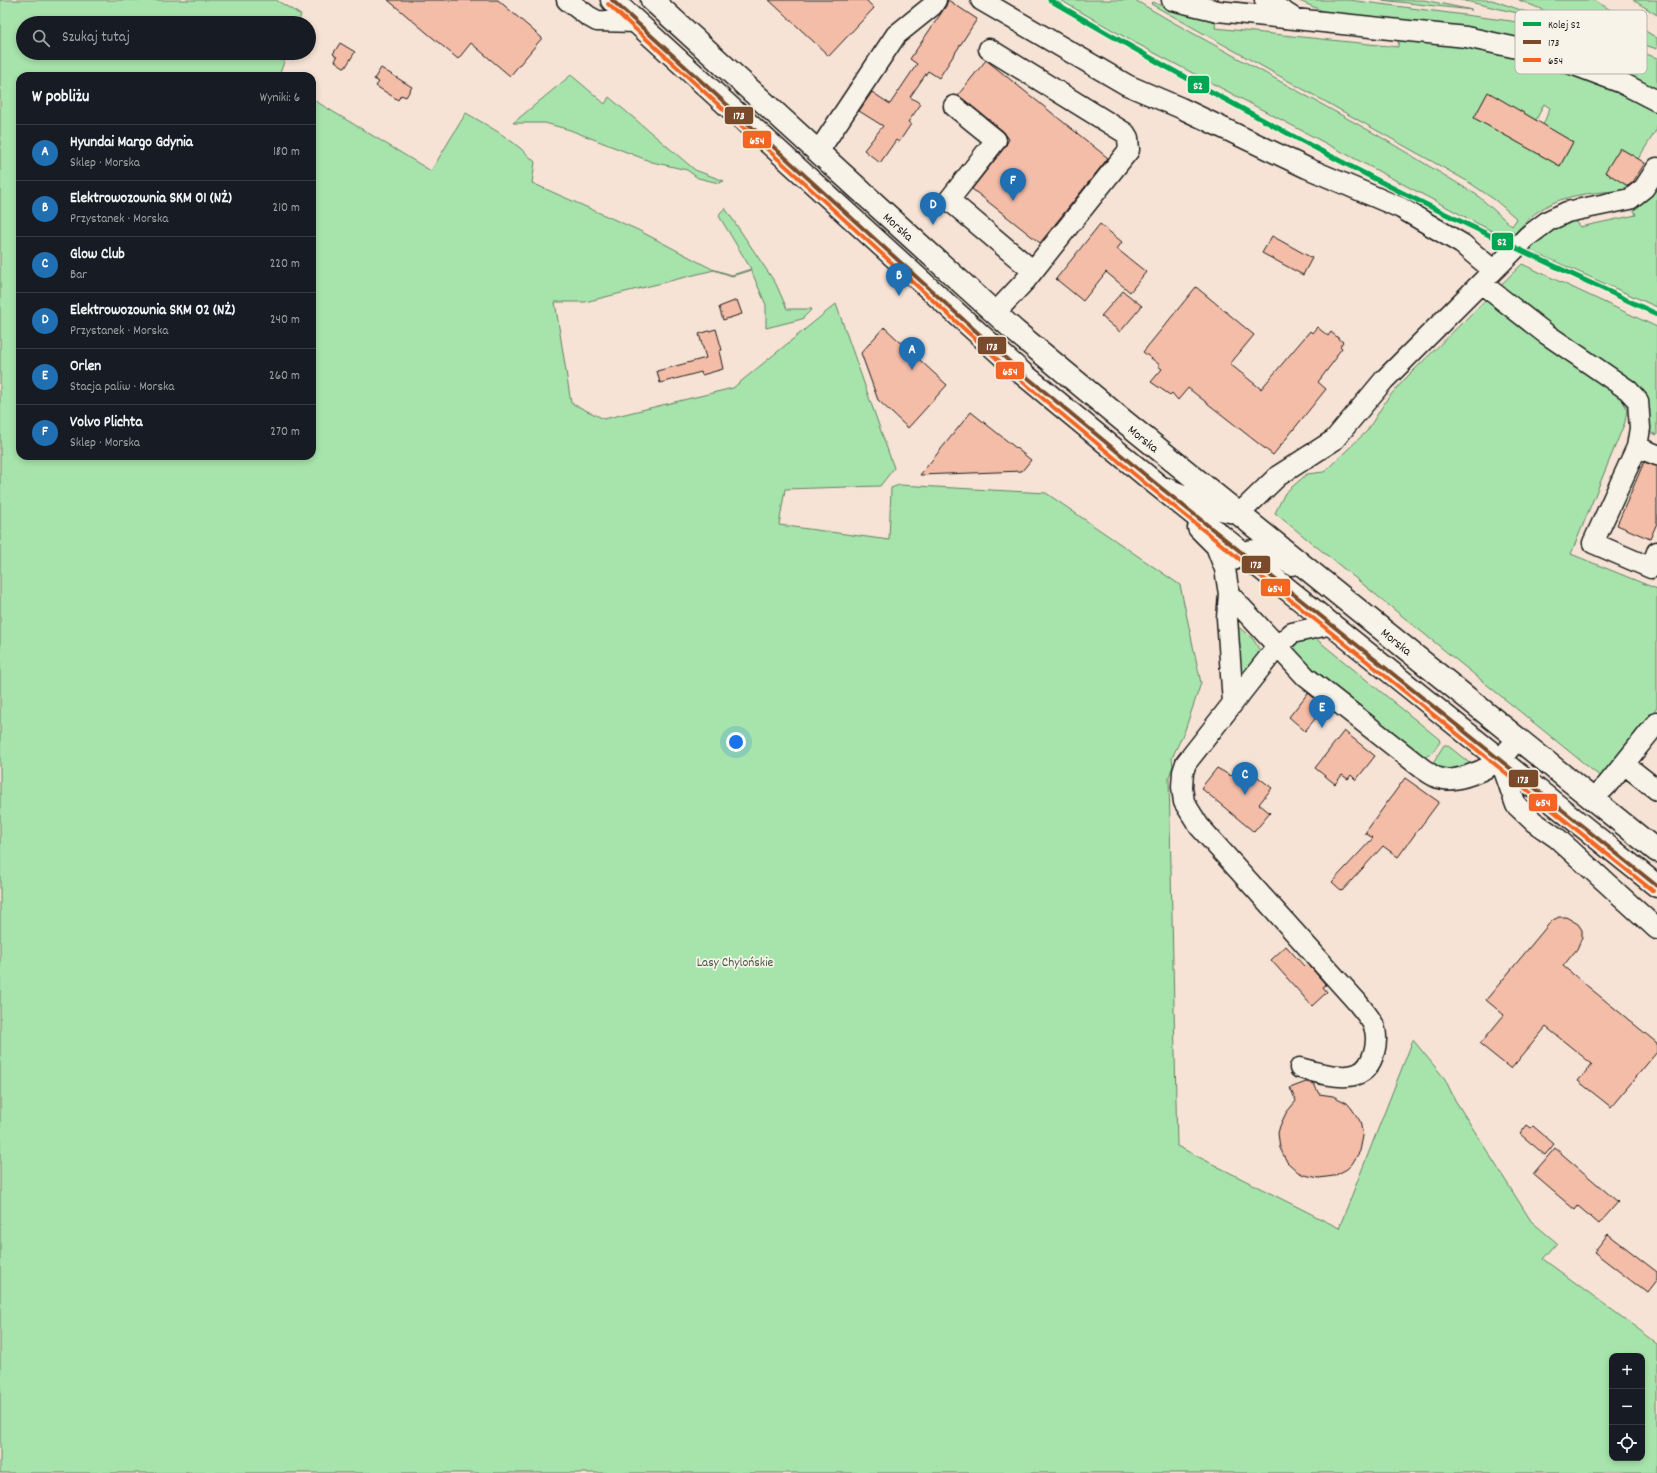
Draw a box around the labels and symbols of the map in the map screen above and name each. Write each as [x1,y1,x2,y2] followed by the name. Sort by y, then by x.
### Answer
[1515,10,1647,74] legend
[1548,18,1581,34] text: Kolej S2
[1548,36,1560,52] text: 173
[1548,54,1563,70] text: 654
[1187,75,1210,94] line badge: S2
[1193,79,1203,95] text: S2
[724,106,754,125] line badge: 173
[733,109,745,125] text: 173
[742,130,772,149] line badge: 654
[749,134,765,150] text: 654
[1000,168,1026,201] pin: F
[920,192,946,225] pin: D
[878,209,917,247] street label: Morska
[1491,232,1514,251] line badge: S2
[1497,235,1507,251] text: S2
[886,263,912,296] pin: B
[977,336,1007,355] line badge: 173
[899,337,925,370] pin: A
[986,340,998,356] text: 173
[995,361,1025,380] line badge: 654
[1002,365,1018,381] text: 654
[1123,422,1163,459] street label: Morska
[1241,555,1271,574] line badge: 173
[1250,558,1262,574] text: 173
[1260,578,1291,597] line badge: 654
[1267,582,1283,598] text: 654
[1376,625,1416,662] street label: Morska
[1309,695,1335,728] pin: E
[726,732,746,752] your location
[1232,762,1258,795] pin: C
[1508,769,1539,788] line badge: 173
[1517,773,1529,789] text: 173
[1528,793,1558,812] line badge: 654
[1535,796,1551,812] text: 654
[697,954,774,973] park label: Lasy Chylońskie

